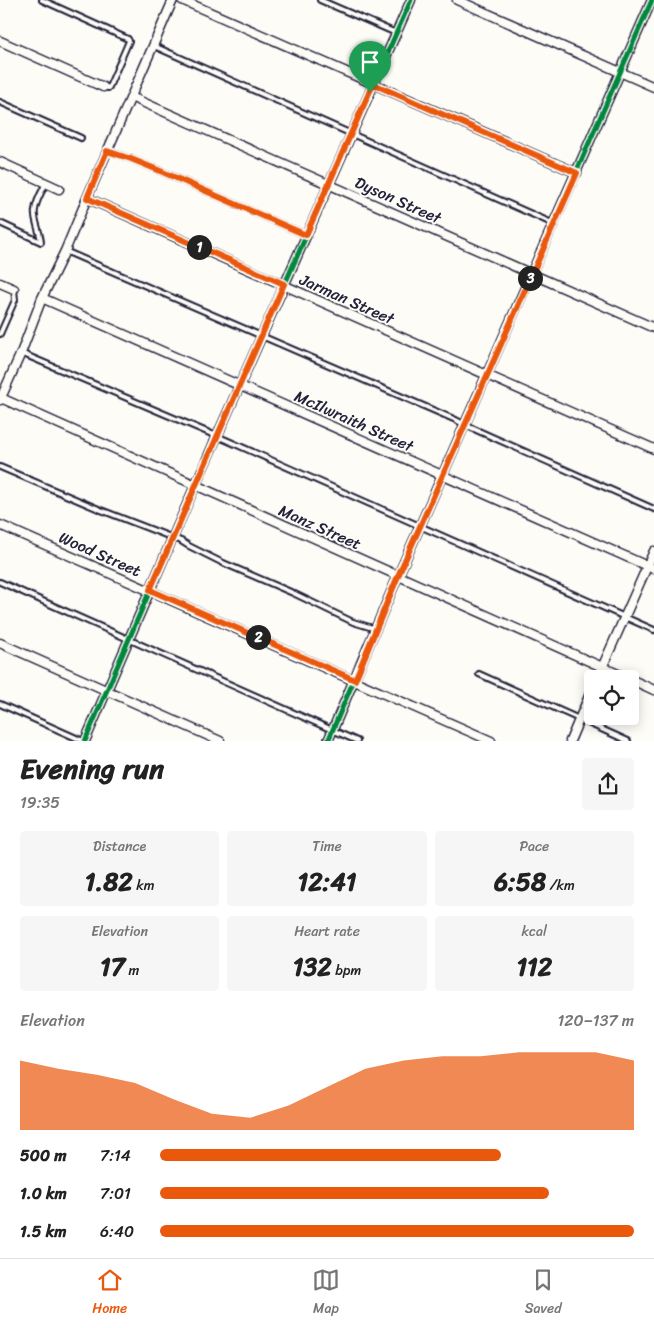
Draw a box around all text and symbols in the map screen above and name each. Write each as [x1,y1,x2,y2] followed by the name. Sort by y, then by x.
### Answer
[349,41,391,92] pin
[356,48,384,76] icon: arrive
[350,168,447,232] street label: Dyson Street
[186,234,212,260] pin: 1
[196,235,203,260] text: 1
[294,265,400,333] street label: Jarman Street
[518,266,542,290] pin: 3
[527,266,534,291] text: 3
[290,382,419,461] street label: McIlwraith Street
[274,496,366,558] street label: Manz Street
[54,523,146,585] street label: Wood Street
[246,624,270,650] pin: 2
[254,625,263,650] text: 2
[584,670,639,725] map controls
[584,670,639,725] button: locate
[20,744,164,793] text: Evening run
[582,758,634,810] button: share
[20,788,60,817] text: 19:35
[93,834,146,859] text: Distance
[312,834,342,859] text: Time
[519,834,549,859] text: Pace
[85,859,133,904] text: 1.82
[297,859,357,904] text: 12:41
[494,859,546,904] text: 6:58
[133,873,154,898] text: km
[546,873,575,898] text: /km
[91,919,148,944] text: Elevation
[294,919,360,944] text: Heart rate
[522,919,547,944] text: kcal
[100,944,125,989] text: 17
[293,944,332,989] text: 132
[516,944,552,989] text: 112
[125,958,139,983] text: m
[332,958,361,983] text: bpm
[20,1006,85,1035] text: Elevation
[557,1006,634,1035] text: 120–137 m
[20,1141,66,1170] text: 500 m
[100,1141,131,1170] text: 7:14
[20,1179,67,1208] text: 1.0 km
[100,1179,131,1208] text: 7:01
[20,1217,66,1246] text: 1.5 km
[100,1217,134,1246] text: 6:40
[92,1266,127,1321] tab: Home
[312,1266,340,1321] tab: Map
[525,1266,562,1321] tab: Saved

